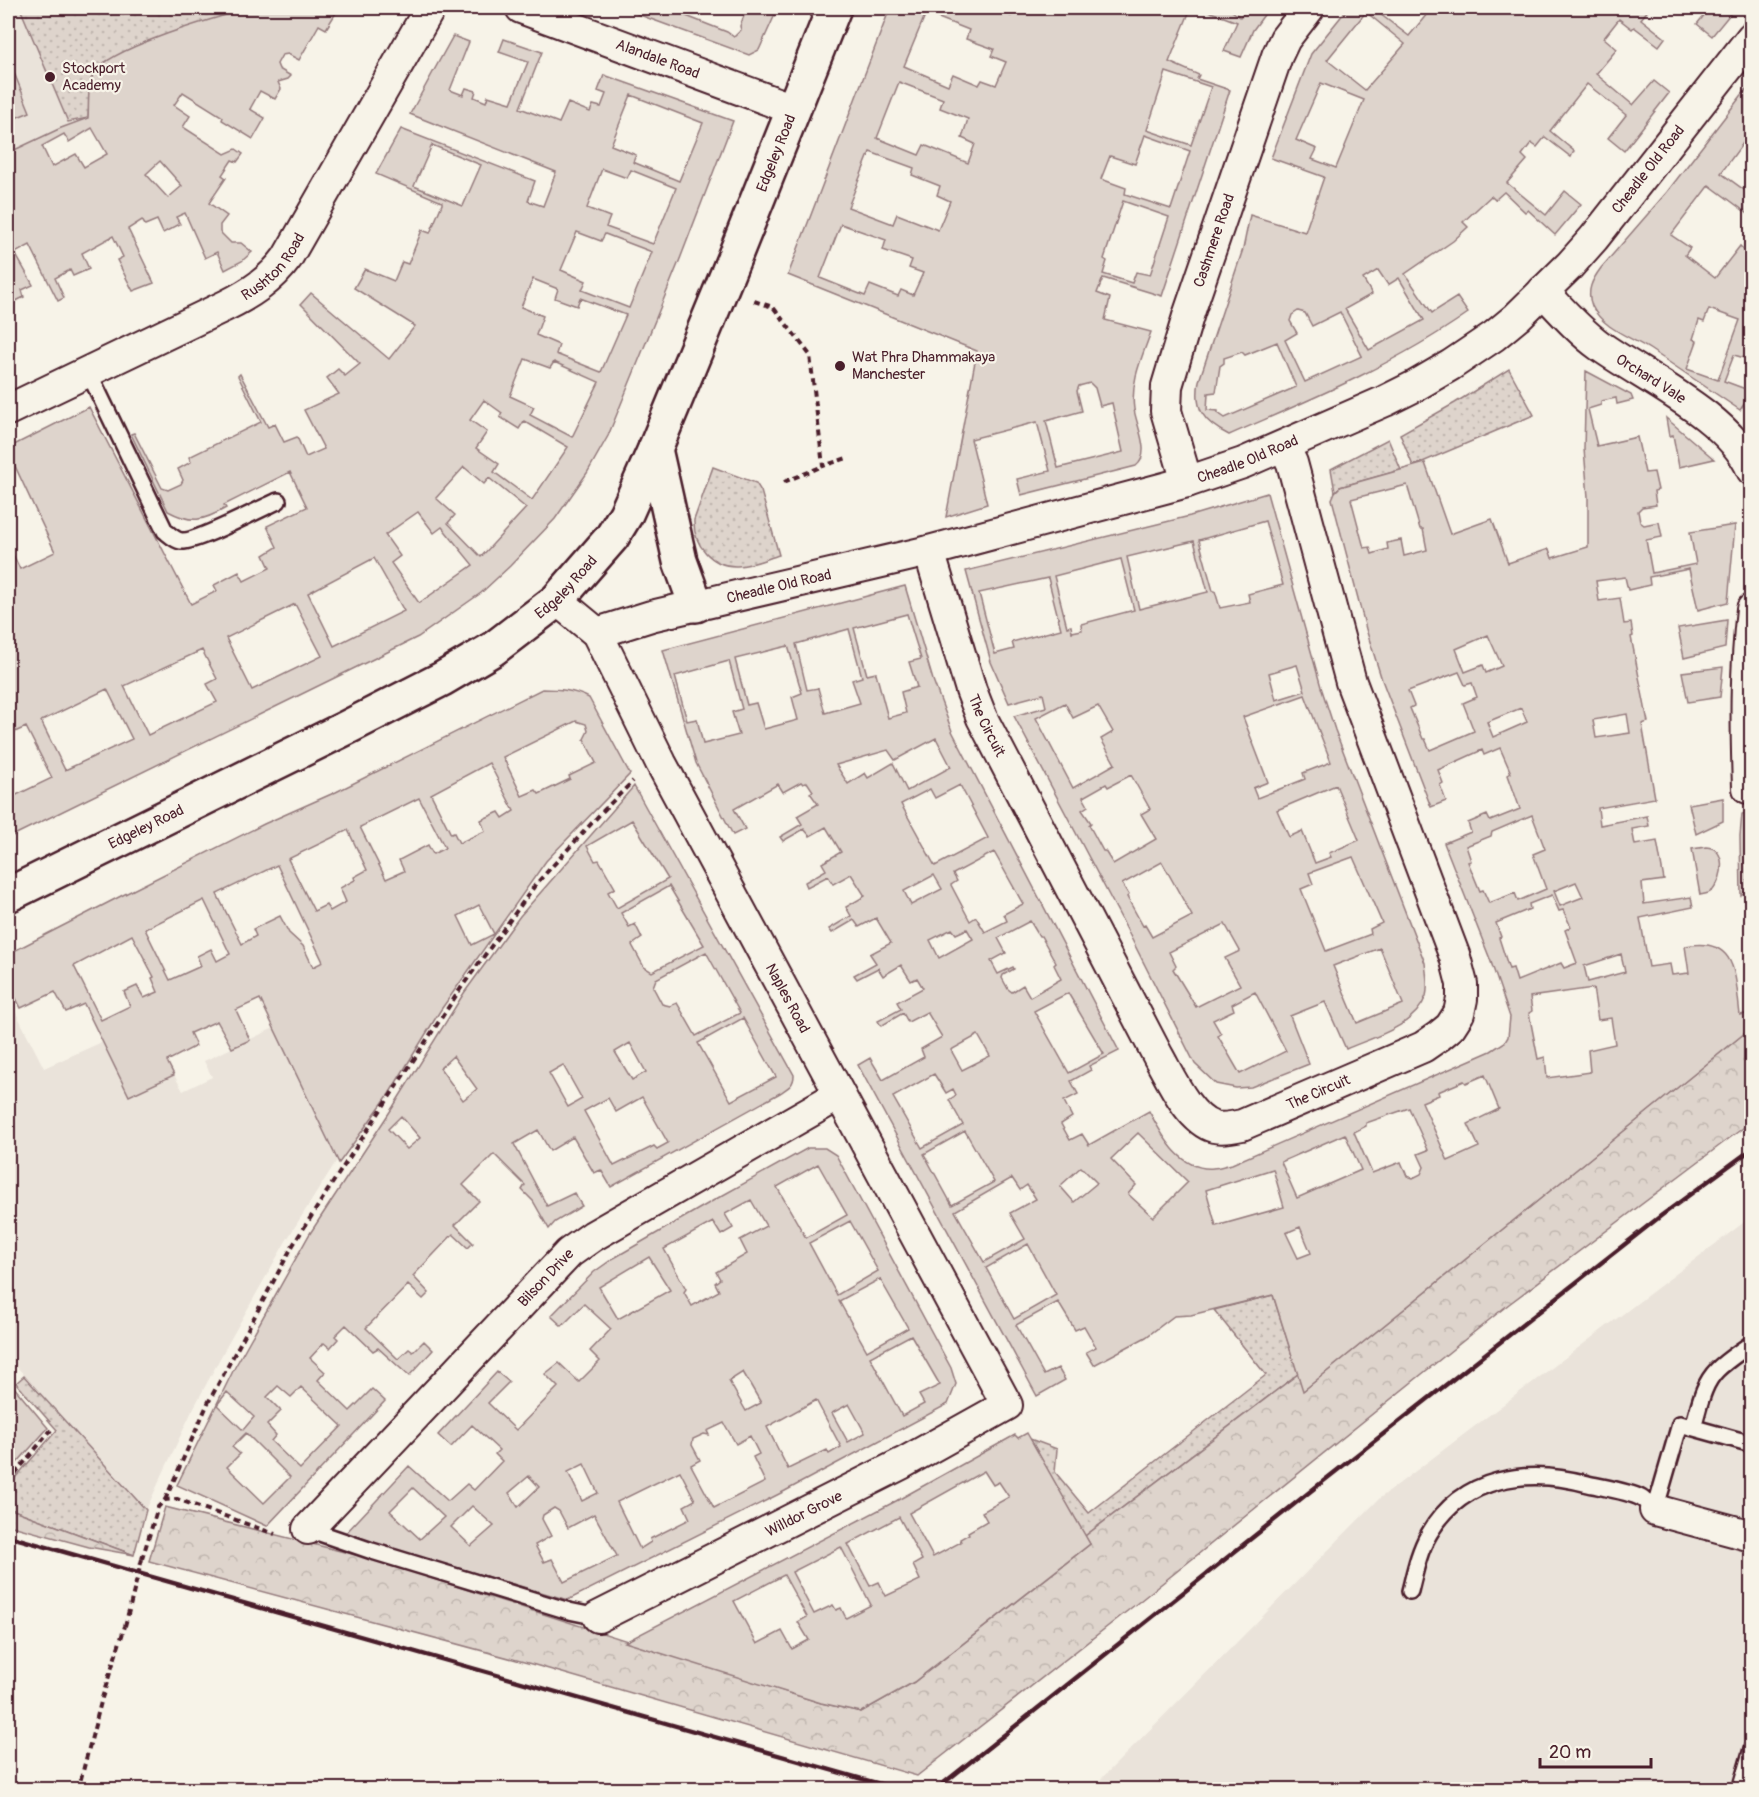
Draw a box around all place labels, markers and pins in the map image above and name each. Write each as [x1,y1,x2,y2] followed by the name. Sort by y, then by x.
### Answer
[62,59,126,95] place label: Stockport Academy
[43,70,57,84] marker: Stockport Academy
[852,348,995,384] place label: Wat Phra Dhammakaya Manchester
[833,359,847,373] marker: Wat Phra Dhammakaya Manchester

